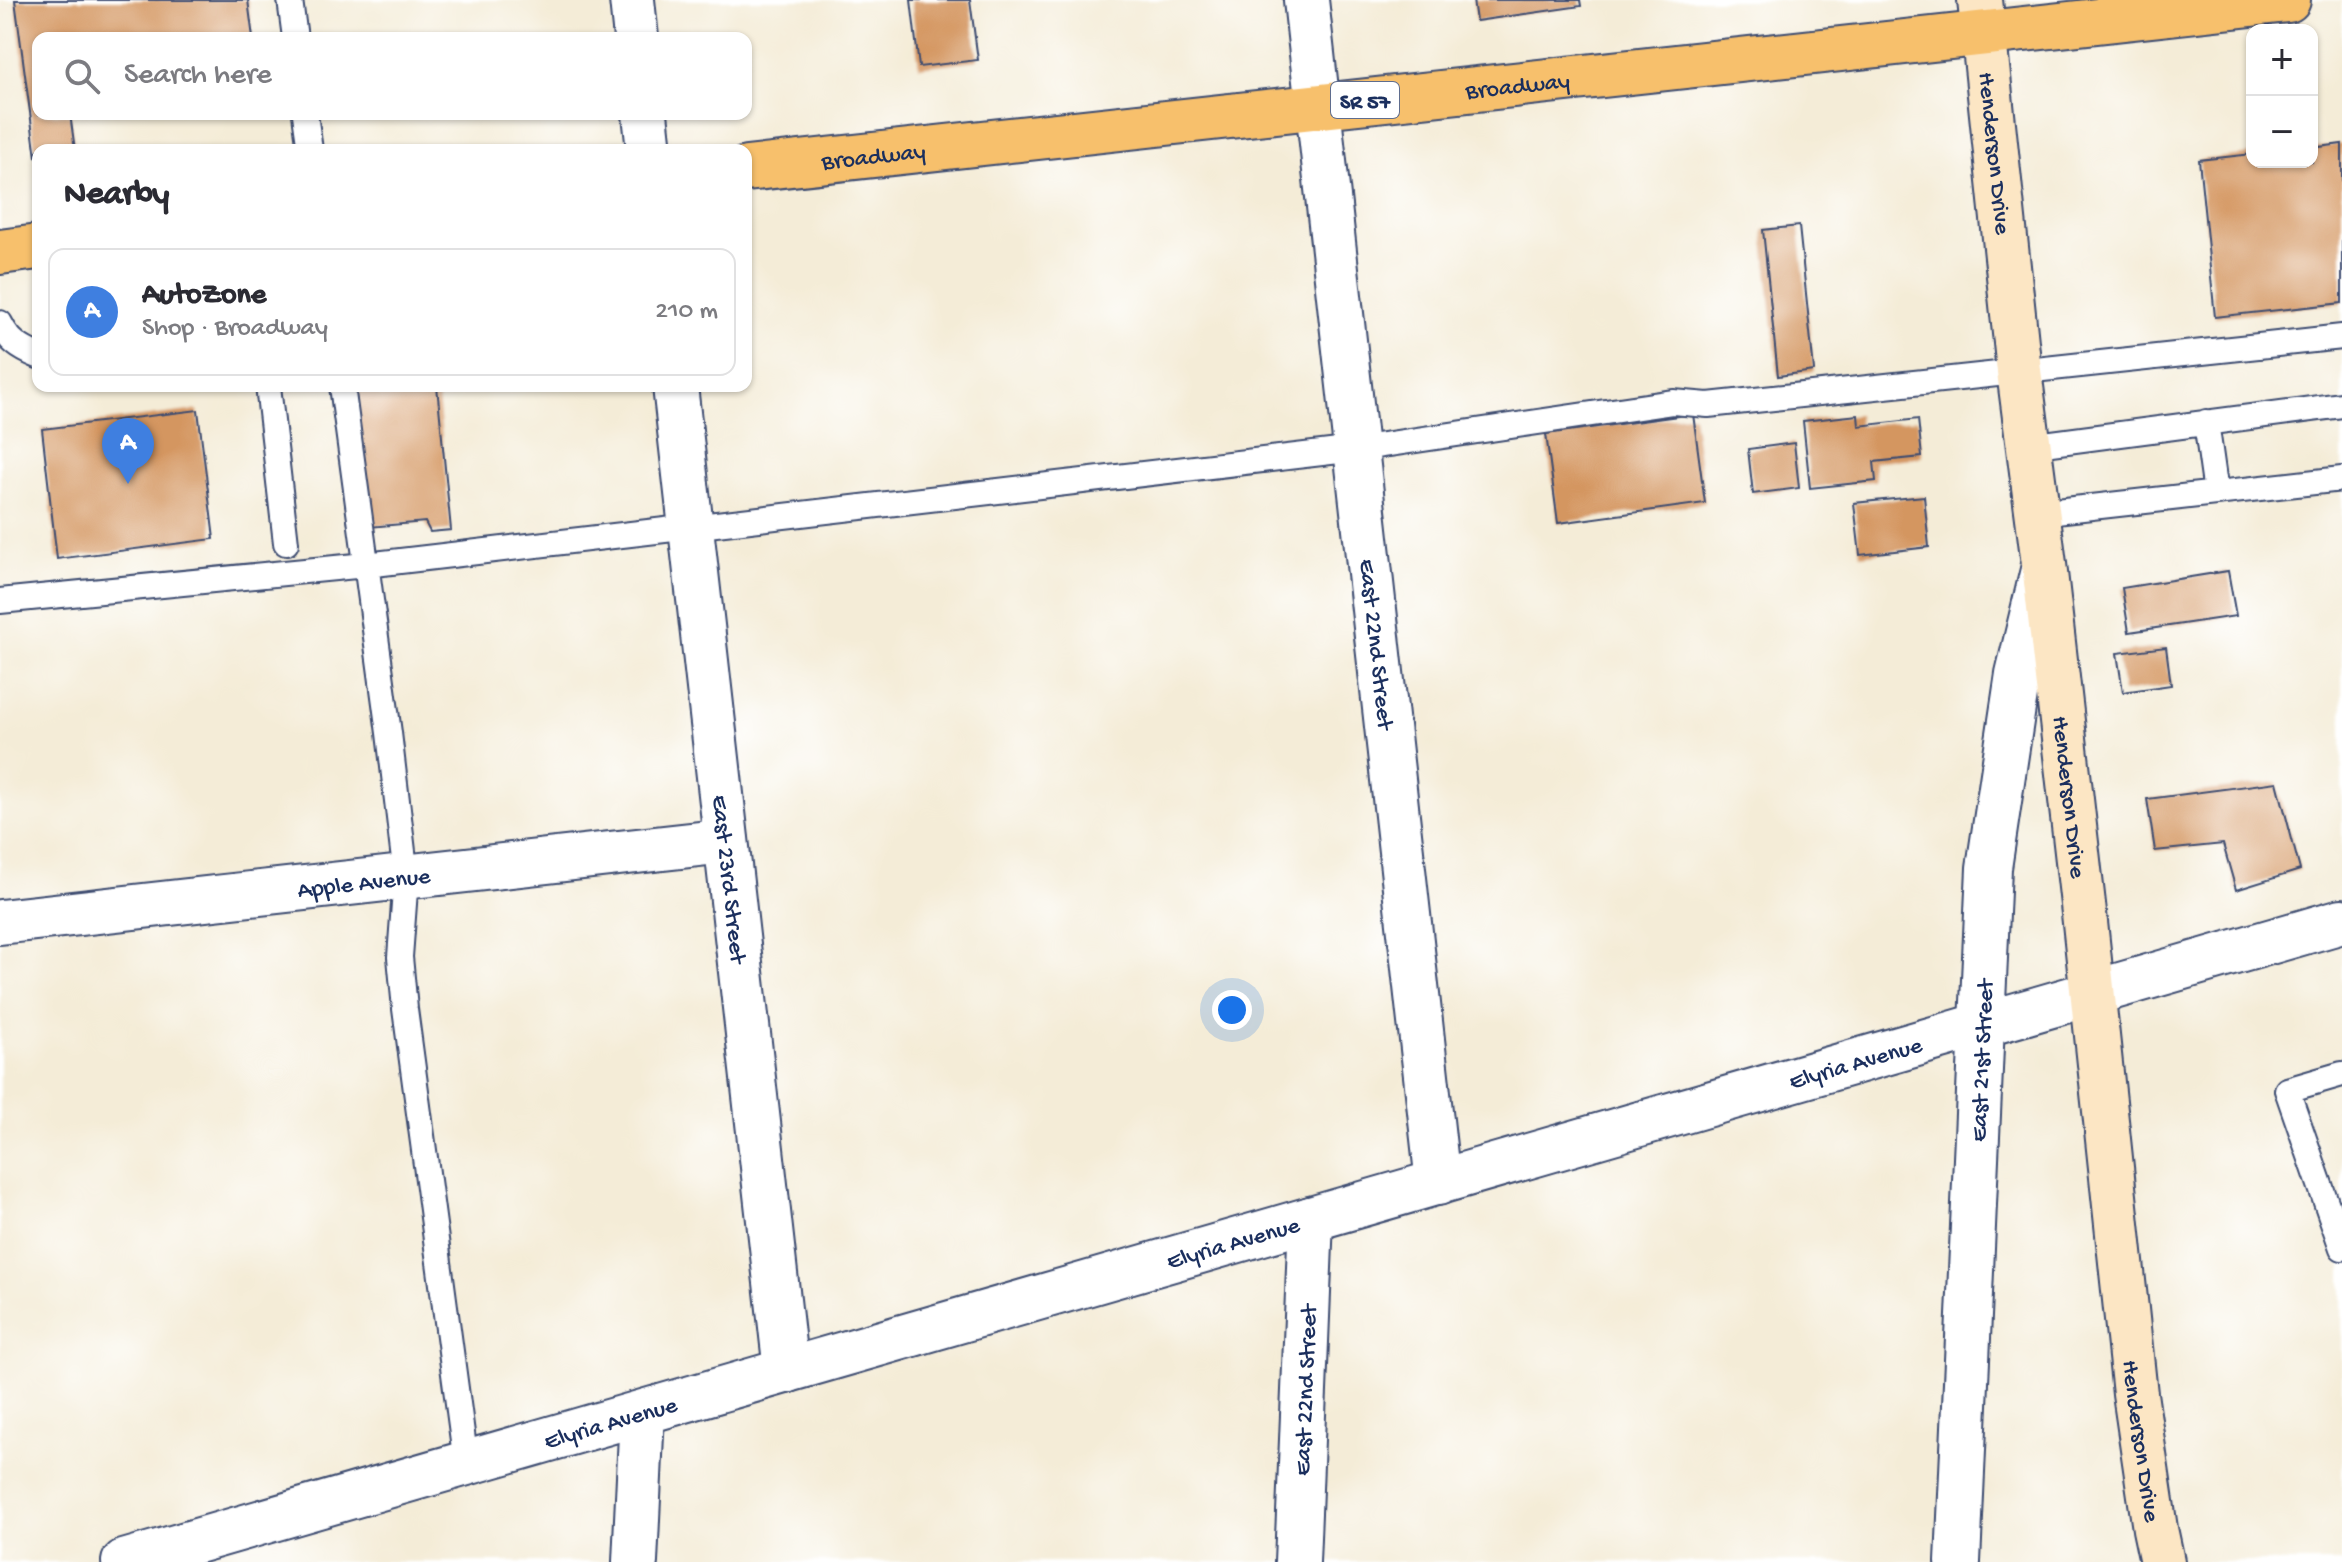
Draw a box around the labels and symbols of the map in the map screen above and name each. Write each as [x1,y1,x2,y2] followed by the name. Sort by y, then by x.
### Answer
[1463,68,1571,108] street label: Broadway
[1970,71,2016,237] street label: Henderson Drive
[1331,82,1399,118] road number: SR 57
[819,138,927,179] street label: Broadway
[102,418,154,484] pin: A
[1350,558,1399,733] street label: East 22nd Street
[2044,714,2091,881] street label: Henderson Drive
[703,794,751,967] street label: East 23rd Street
[296,863,433,907] street label: Apple Avenue
[1966,977,2002,1142] street label: East 21st Street
[1212,990,1252,1030] your location
[1786,1032,1927,1098] street label: Elyria Avenue
[1164,1212,1304,1278] street label: Elyria Avenue
[1290,1302,1326,1476] street label: East 22nd Street
[2113,1359,2165,1525] street label: Henderson Drive
[541,1392,681,1458] street label: Elyria Avenue

